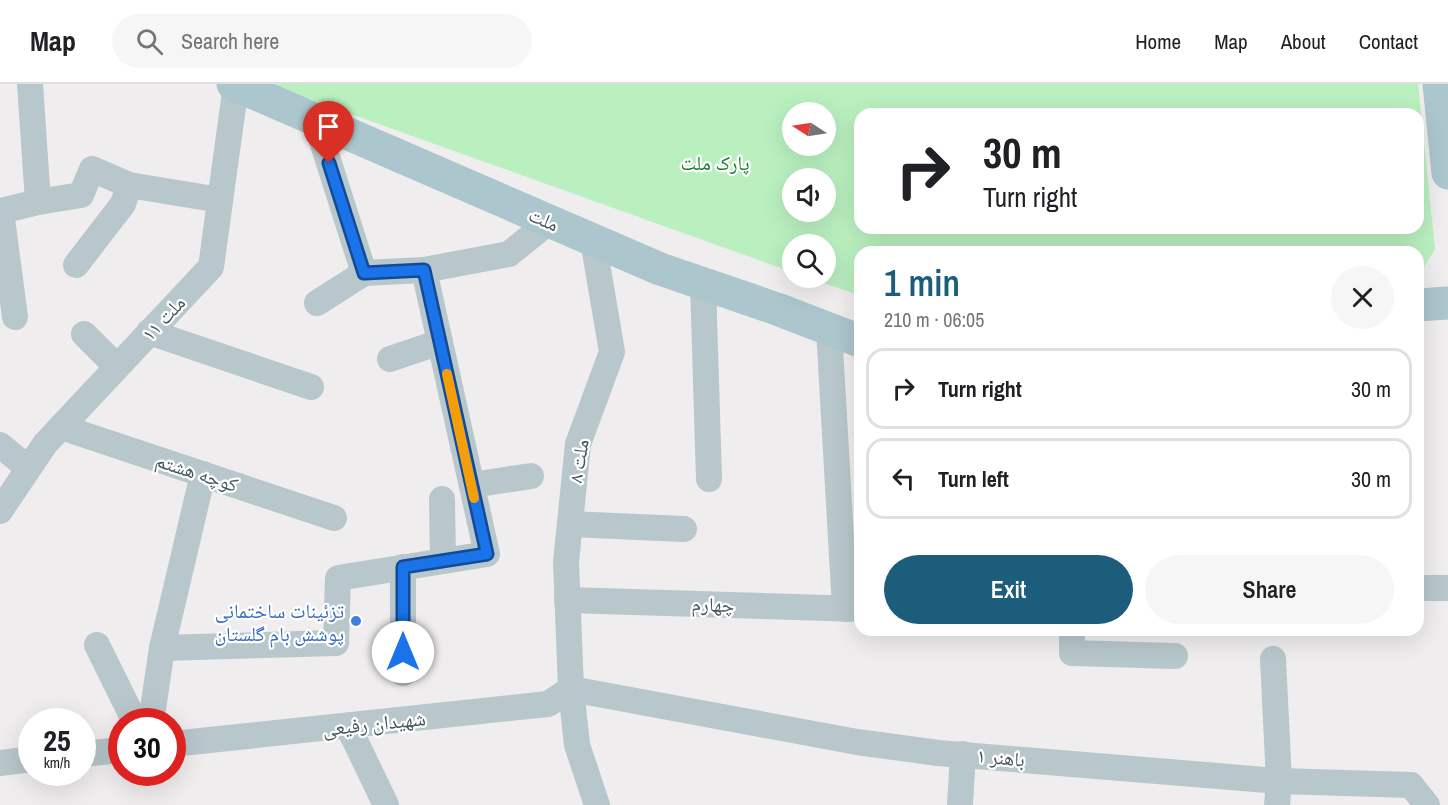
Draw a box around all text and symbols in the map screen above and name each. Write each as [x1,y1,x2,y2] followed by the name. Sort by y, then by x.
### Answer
[112,14,532,68] search box
[30,22,76,60] text: Map
[133,25,166,58] icon: search
[181,26,279,56] text: Search here
[1135,27,1181,56] text: Home
[1214,27,1248,56] text: Map
[1281,27,1326,56] text: About
[1359,27,1418,56] text: Contact
[303,101,354,163] pin
[782,102,836,156] north arrow
[782,102,836,288] map controls
[312,110,345,143] icon: arrive
[983,125,1062,181] text: 30 m
[884,132,962,210] icon: right
[681,149,750,176] park label: پارک ملت
[782,168,836,222] button: sound
[983,179,1077,215] text: Turn right
[525,200,563,238] street label: ملت
[782,234,836,288] button: search
[884,259,960,307] text: 1 min
[1331,266,1394,329] button: close
[135,289,191,347] street label: ۱۱ ملت
[884,306,984,333] text: 210 m · 06:05
[887,372,920,405] icon: right
[938,374,1022,404] text: Turn right
[1351,374,1391,404] text: 30 m
[561,437,595,485] street label: ۸ ملت
[152,446,242,499] street label: کوچه هشتم
[887,462,920,495] icon: left
[938,464,1009,494] text: Turn left
[1351,464,1391,494] text: 30 m
[884,555,1133,624] button: Exit
[1145,555,1394,624] button: Share
[691,590,735,619] street label: چهارم
[214,597,344,648] place label: تزئینات ساختمانی پوشش بام گلستان
[349,614,363,628] marker: تزئینات ساختمانی پوشش بام گلستان
[371,620,435,684] position arrow
[321,704,427,742] street label: شهیدان رفیعی
[108,708,186,786] speed limit sign: 30
[43,720,71,760] text: 25
[976,741,1026,773] street label: باهنر ۱
[44,752,70,773] text: km/h

